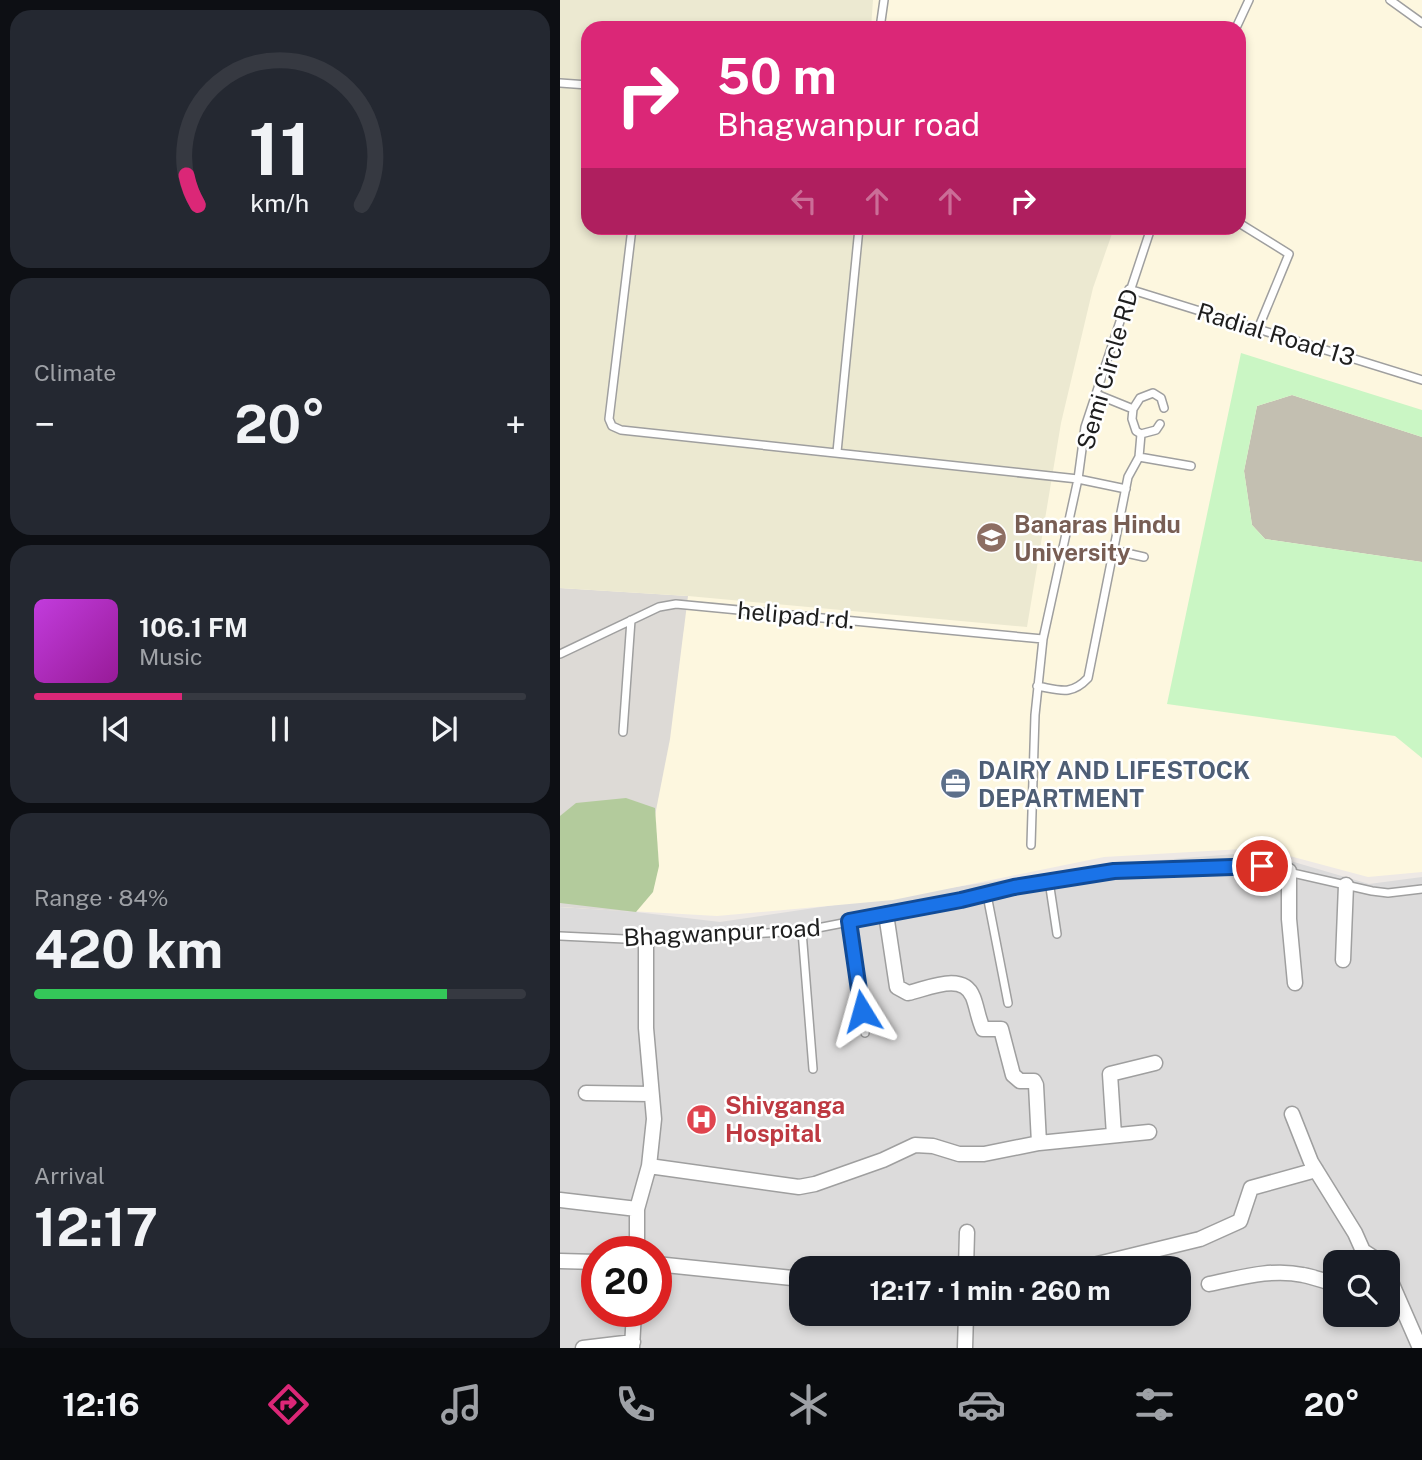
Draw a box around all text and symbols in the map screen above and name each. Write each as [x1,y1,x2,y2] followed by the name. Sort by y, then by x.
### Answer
[717,47,837,105] text: 50 m
[602,49,693,140] icon: right
[249,106,311,191] text: 11
[717,106,980,143] text: Bhagwanpur road
[785,182,823,220] icon: left
[858,182,896,220] icon: ahead
[931,182,969,220] icon: ahead
[1004,182,1042,220] icon: right
[251,188,309,218] text: km/h
[1071,285,1143,453] street label: Semi Circle RD
[1194,297,1358,371] street label: Radial Road 13
[34,359,116,386] text: Climate
[234,394,326,455] text: 20°
[34,402,55,447] text: −
[505,402,526,447] text: +
[1014,510,1181,566] place label: Banaras Hindu University
[974,521,1008,555] school or university icon: Banaras Hindu University
[736,596,856,634] street label: helipad rd.
[139,612,248,643] text: 106.1 FM
[139,643,203,670] text: Music
[97,710,135,748] icon: previous
[261,710,299,748] icon: pause
[425,710,463,748] icon: next
[978,756,1250,812] place label: DAIRY AND LIFESTOCK DEPARTMENT
[938,767,972,801] office icon: DAIRY AND LIFESTOCK DEPARTMENT
[1232,836,1292,896] pin
[1243,847,1281,885] icon: arrive
[34,884,169,911] text: Range · 84%
[623,913,821,951] street label: Bhagwanpur road
[34,919,223,980] text: 420 km
[825,974,899,1048] position arrow
[725,1091,845,1147] place label: Shivganga Hospital
[685,1102,719,1136] hospital icon: Shivganga Hospital
[34,1162,105,1189] text: Arrival
[34,1197,158,1258] text: 12:17
[581,1236,672,1327] speed limit sign: 20
[1323,1250,1400,1327] map controls
[1323,1250,1400,1327] button: search
[869,1275,1111,1306] text: 12:17 · 1 min · 260 m
[264,1380,313,1429] icon: directions
[437,1380,486,1429] icon: music
[611,1380,660,1429] icon: phone
[784,1380,833,1429] icon: climate
[957,1380,1006,1429] icon: car
[1130,1380,1179,1429] icon: filters
[62,1386,140,1423] text: 12:16
[1304,1386,1360,1423] text: 20°

